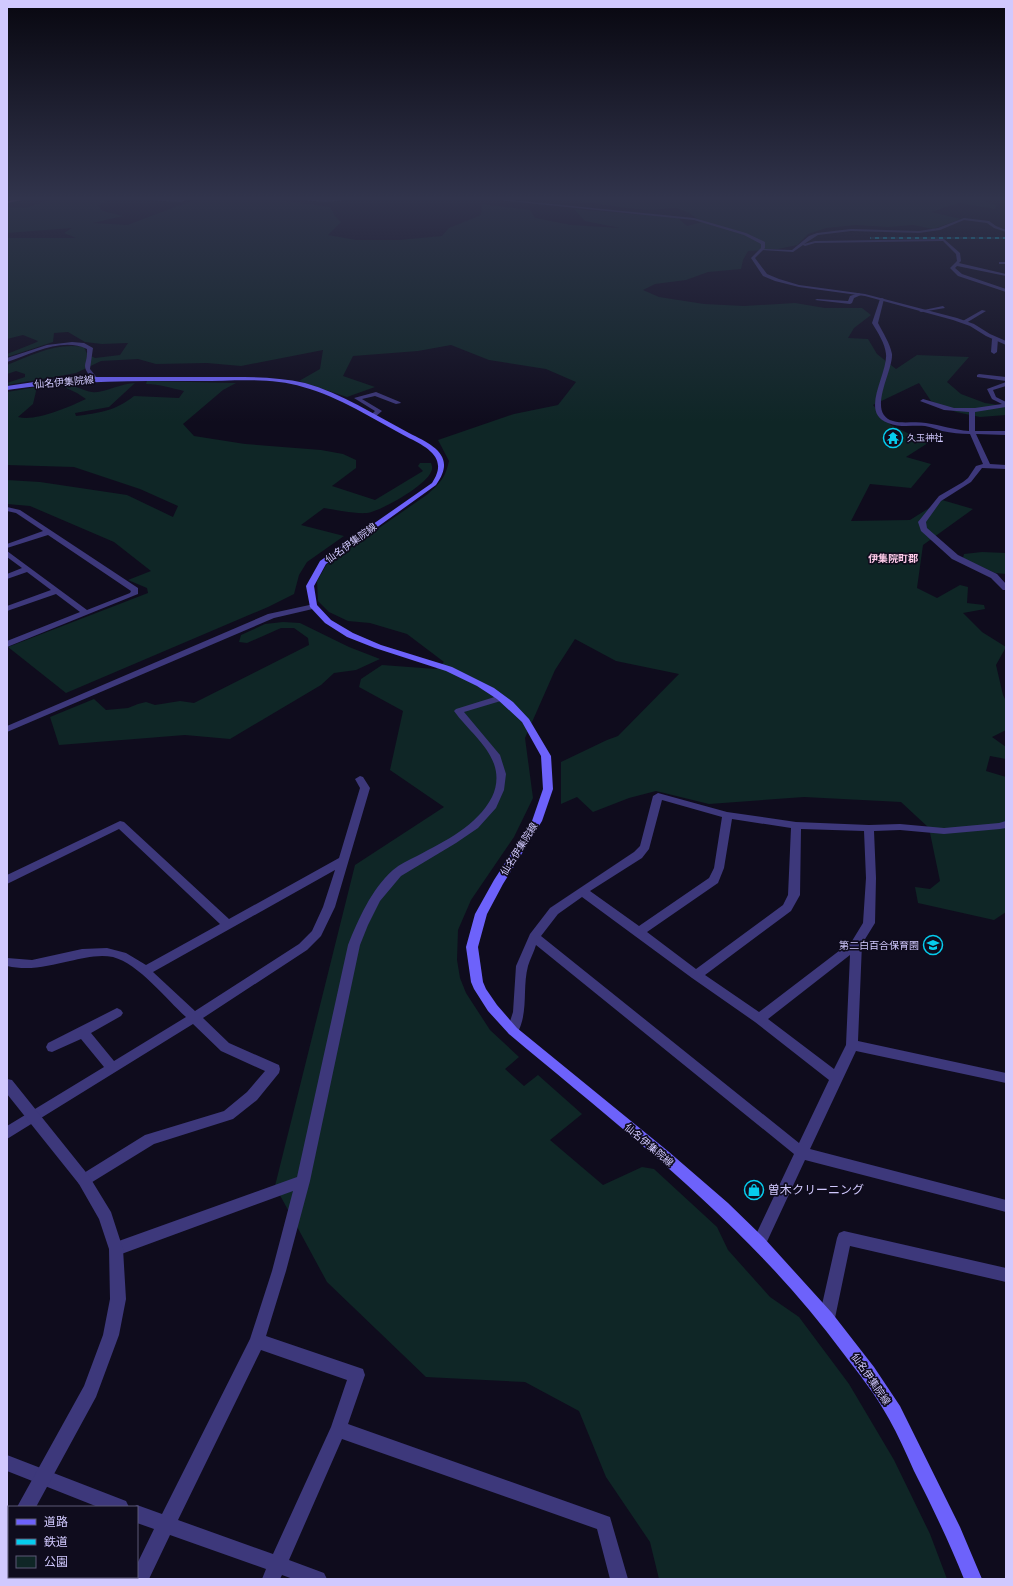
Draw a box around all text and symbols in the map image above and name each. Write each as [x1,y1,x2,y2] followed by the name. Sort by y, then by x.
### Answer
[34,374,94,390] street label: 仙名伊集院線
[882,427,904,449] temple icon: 久玉神社
[907,433,943,443] place label: 久玉神社
[323,521,379,565] street label: 仙名伊集院線
[868,553,918,564] district label: 伊集院町郡
[498,821,540,877] street label: 仙名伊集院線
[922,934,944,956] school or university icon: 第二白百合保育園
[839,940,919,951] place label: 第二白百合保育園
[622,1122,676,1168] street label: 仙名伊集院線
[743,1179,765,1201] shop icon: 曽木クリーニング
[768,1183,864,1197] place label: 曽木クリーニング
[849,1351,893,1407] street label: 仙名伊集院線
[8,1506,138,1578] legend
[44,1515,68,1529] text: 道路
[44,1535,68,1549] text: 鉄道
[44,1555,68,1569] text: 公園

